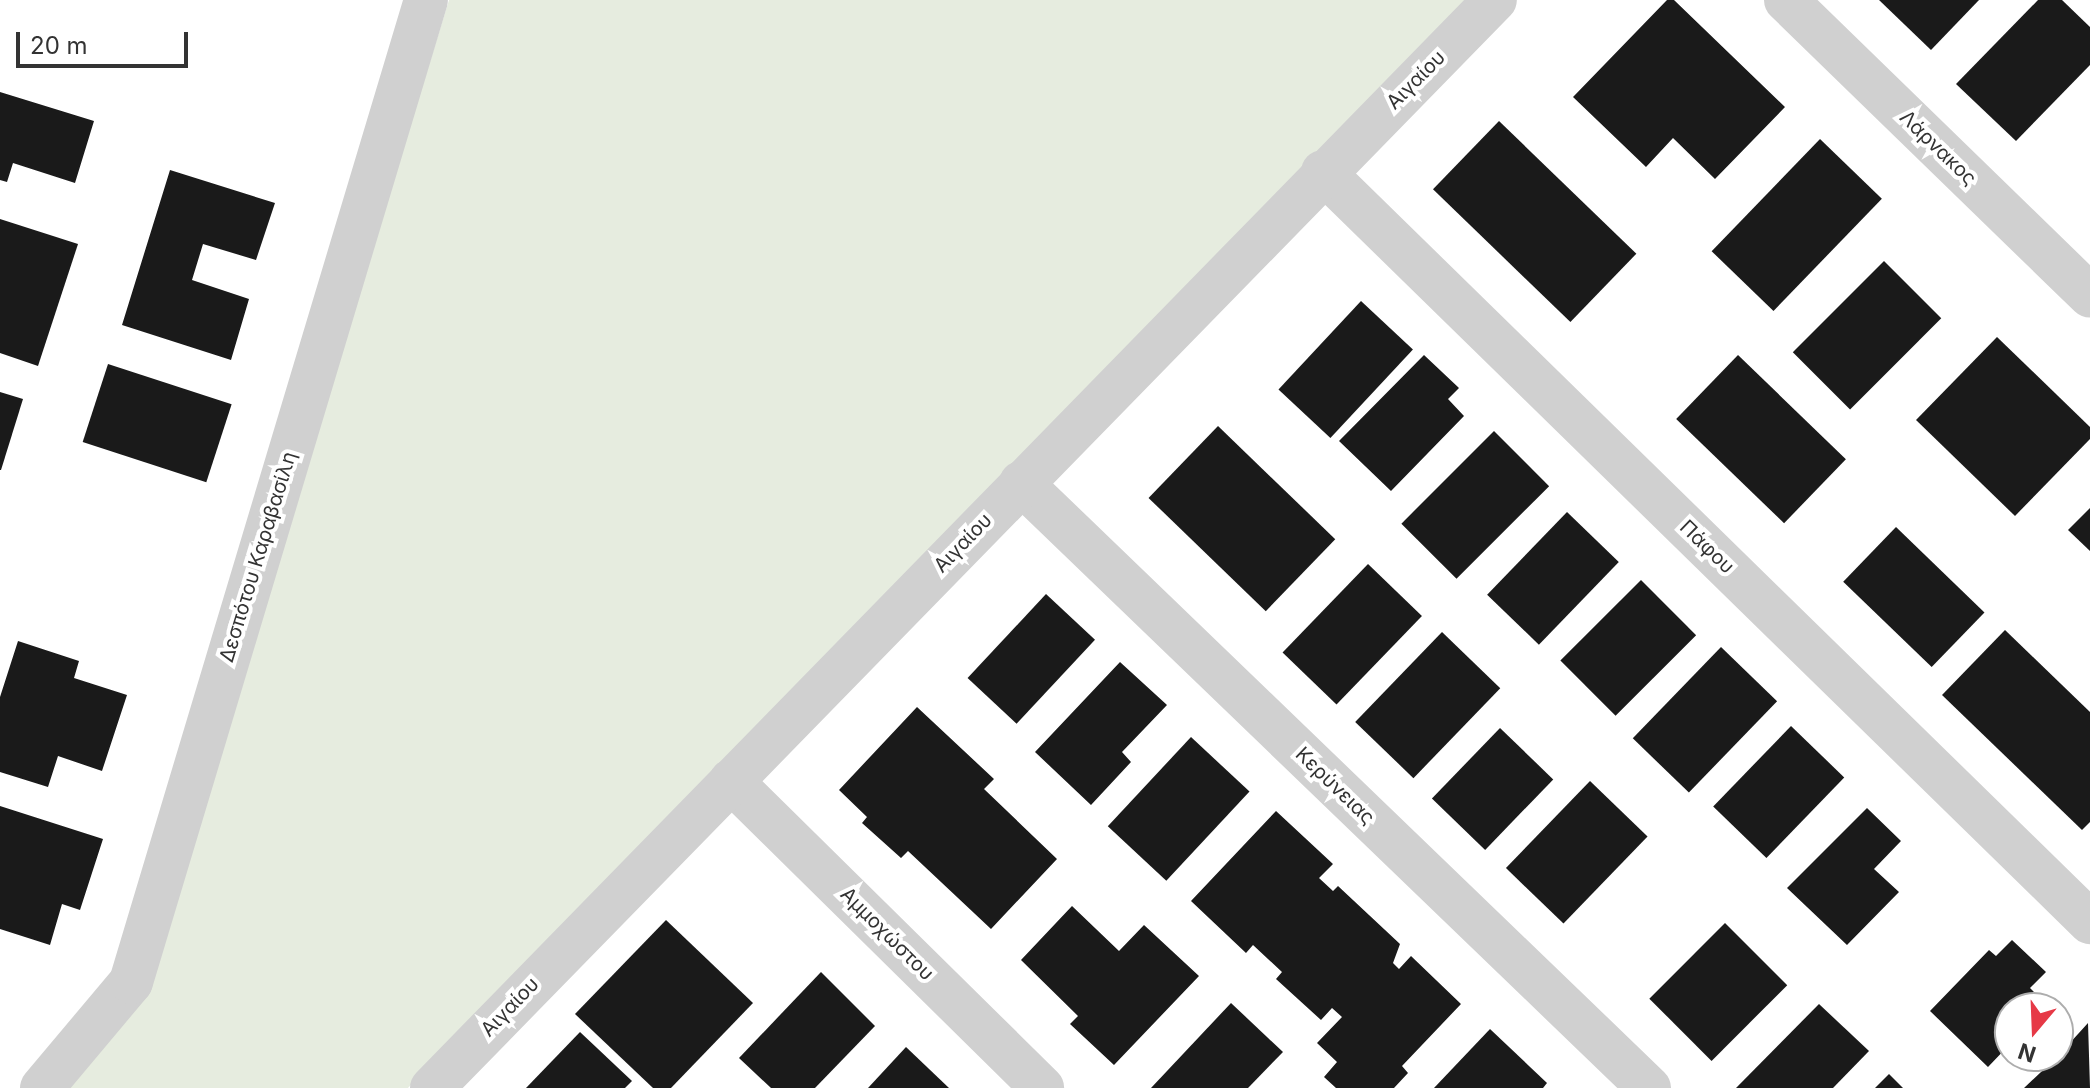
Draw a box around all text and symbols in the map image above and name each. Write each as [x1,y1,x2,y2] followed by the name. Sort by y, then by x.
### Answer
[20,16,192,66] scale bar
[30,31,88,60] text: 20 m
[1382,46,1450,114] street label: Αιγαίου
[1895,106,1981,190] street label: Λάρνακος
[215,449,301,665] street label: Δεσπότου Καραβασίλη
[929,508,997,578] street label: Αιγαίου
[1675,515,1739,579] street label: Πάφου
[1290,742,1380,830] street label: Κερύνειας
[835,882,939,986] street label: Αμμοχώστου
[476,972,544,1042] street label: Αιγαίου
[1994,992,2074,1072] north arrow
[2015,1038,2039,1068] text: N

